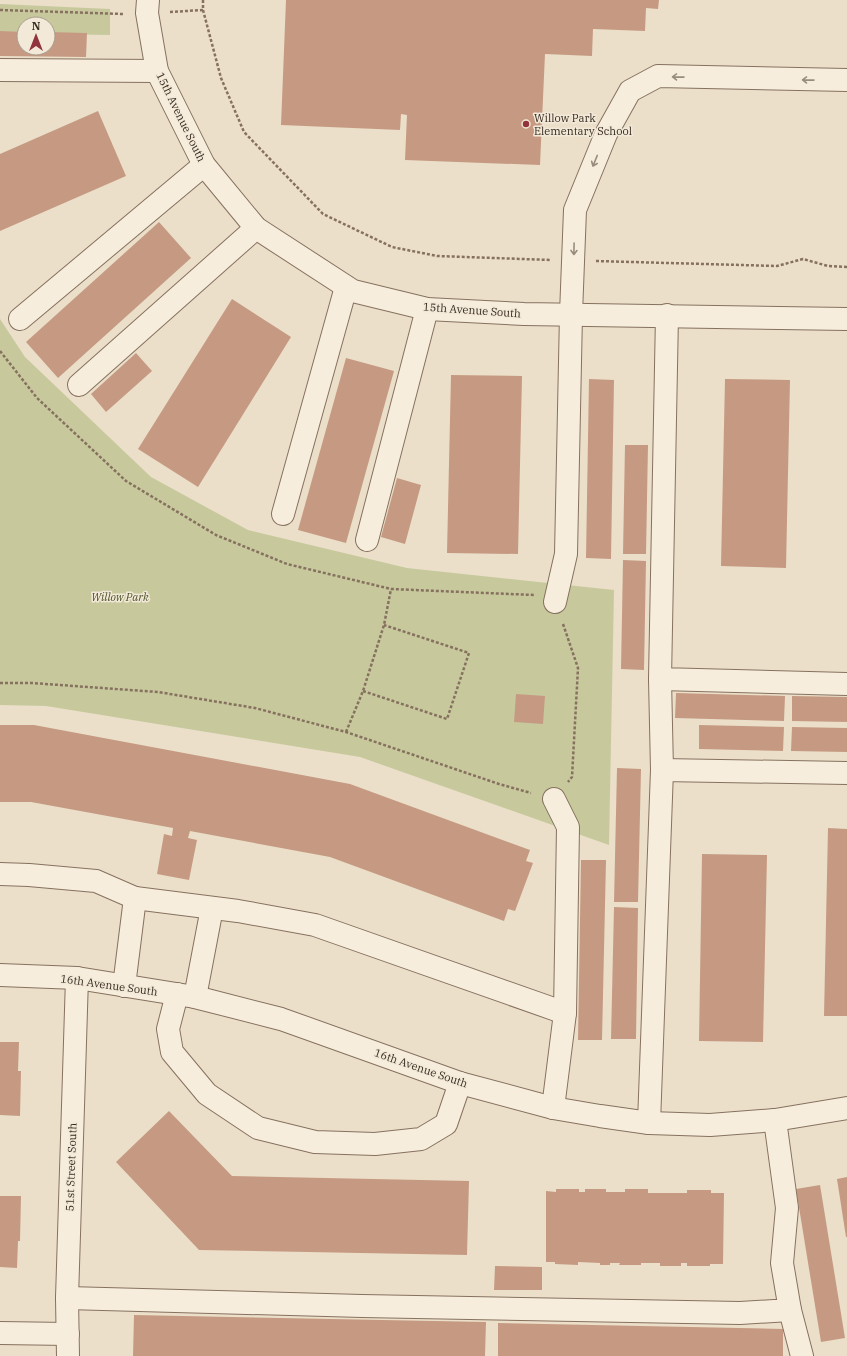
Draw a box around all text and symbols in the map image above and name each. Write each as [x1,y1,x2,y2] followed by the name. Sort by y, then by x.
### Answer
[16,16,56,56] north arrow
[32,19,41,33] text: N
[153,70,209,164] street label: 15th Avenue South
[672,73,685,81] one-way arrow
[802,76,815,83] one-way arrow
[534,111,632,138] place label: Willow Park Elementary School
[521,119,531,129] marker: Willow Park Elementary School
[591,155,598,167] one-way arrow
[570,242,578,255] one-way arrow
[423,300,521,320] street label: 15th Avenue South
[91,590,149,604] park label: Willow Park
[60,971,159,999] street label: 16th Avenue South
[372,1045,470,1091] street label: 16th Avenue South
[62,1122,80,1212] street label: 51st Street South

